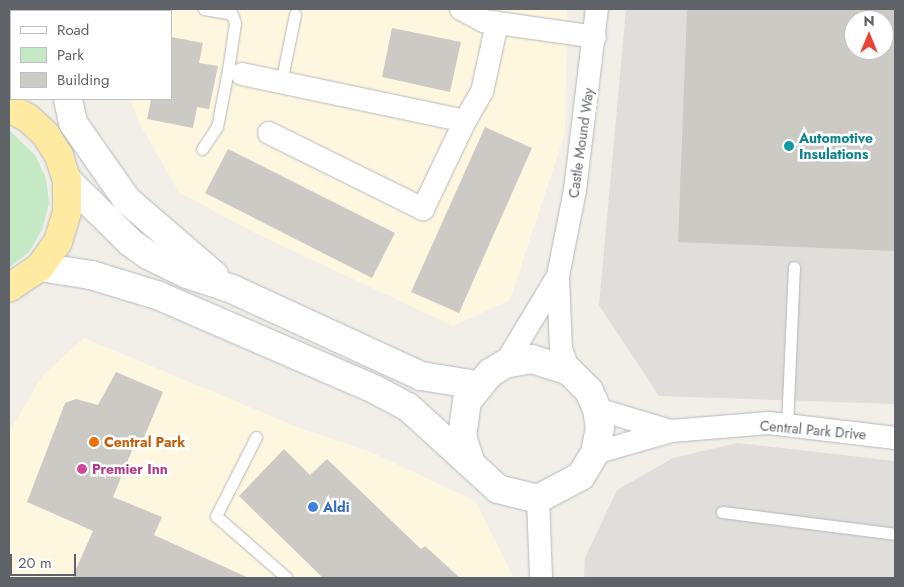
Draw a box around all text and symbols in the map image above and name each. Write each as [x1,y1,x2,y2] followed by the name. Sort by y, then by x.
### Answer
[10,10,172,100] legend
[844,10,894,60] north arrow
[863,11,875,31] text: N
[57,19,89,41] text: Road
[57,44,84,66] text: Park
[57,69,109,91] text: Building
[565,87,597,199] street label: Castle Mound Way
[799,130,873,162] place label: Automotive Insulations
[783,140,795,152] marker: Automotive Insulations
[759,417,867,443] street label: Central Park Drive
[104,434,185,450] place label: Central Park
[88,436,100,448] marker: Central Park
[92,461,168,477] place label: Premier Inn
[76,463,88,475] marker: Premier Inn
[323,499,350,515] place label: Aldi
[307,501,319,513] marker: Aldi
[12,544,79,576] scale bar
[18,552,52,574] text: 20 m

